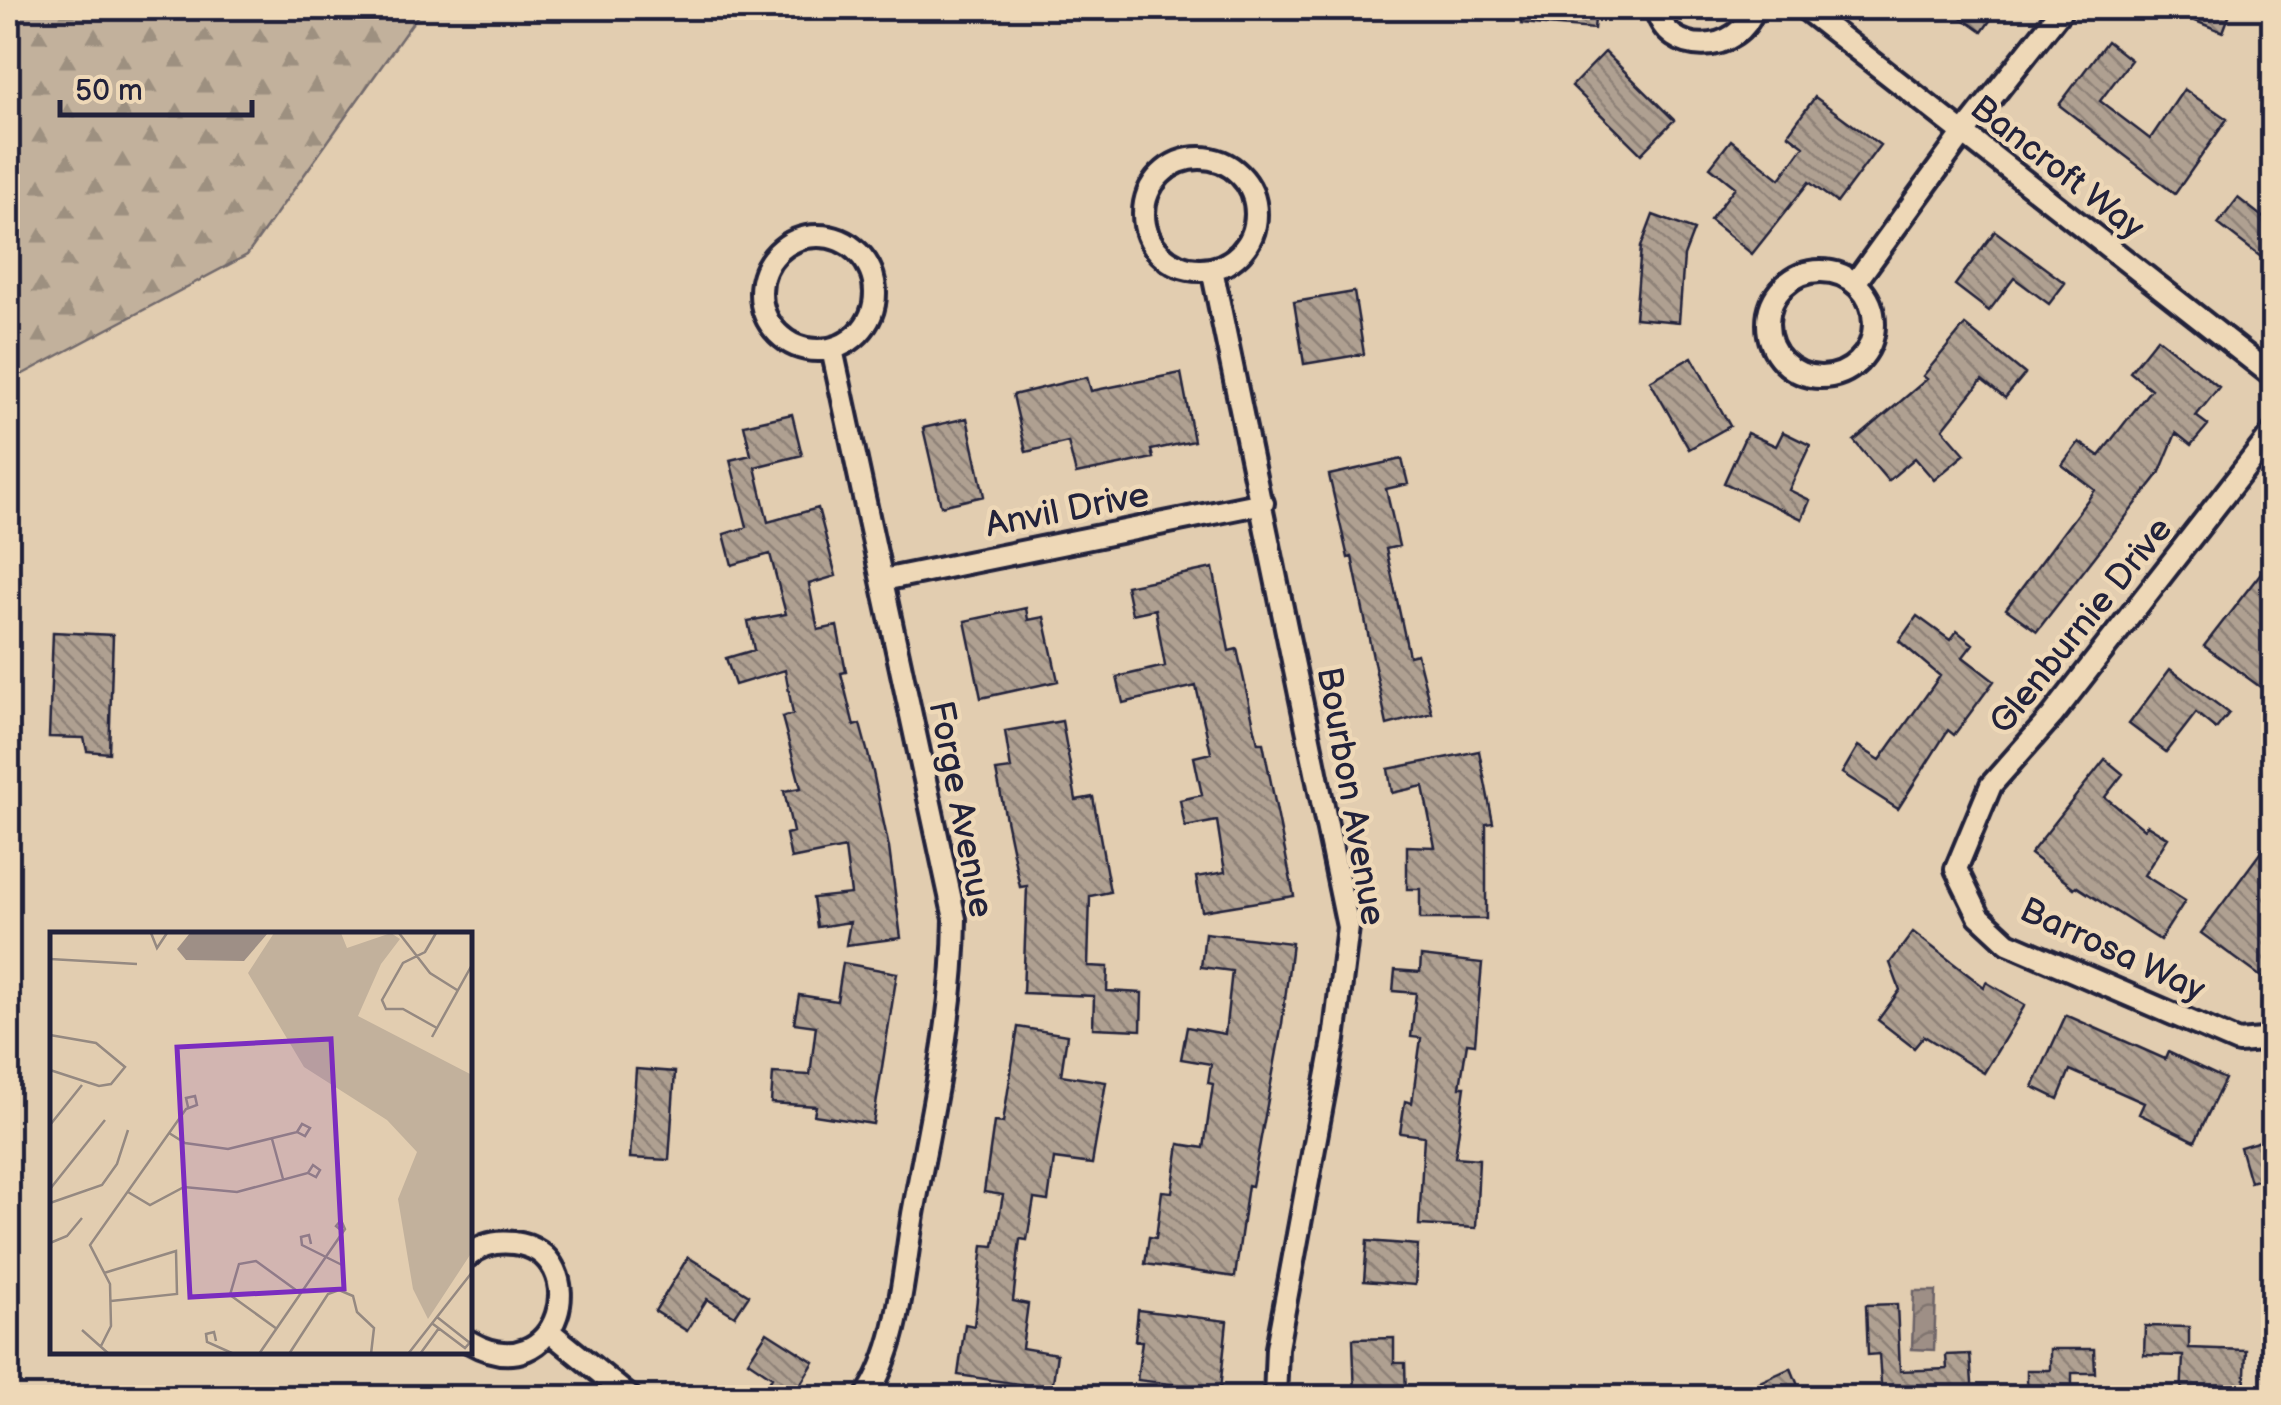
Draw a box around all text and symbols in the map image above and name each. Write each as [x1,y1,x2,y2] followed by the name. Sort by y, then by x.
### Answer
[60,55,252,117] scale bar
[75,73,143,109] text: 50 m
[1961,87,2153,250] street label: Bancroft Way
[982,474,1153,547] street label: Anvil Drive
[1981,509,2182,743] street label: Glenburnie Drive
[1307,664,1394,929] street label: Bourbon Avenue
[918,697,1003,921] street label: Forge Avenue
[2013,889,2212,1012] street label: Barrosa Way
[50,932,472,1355] inset map

